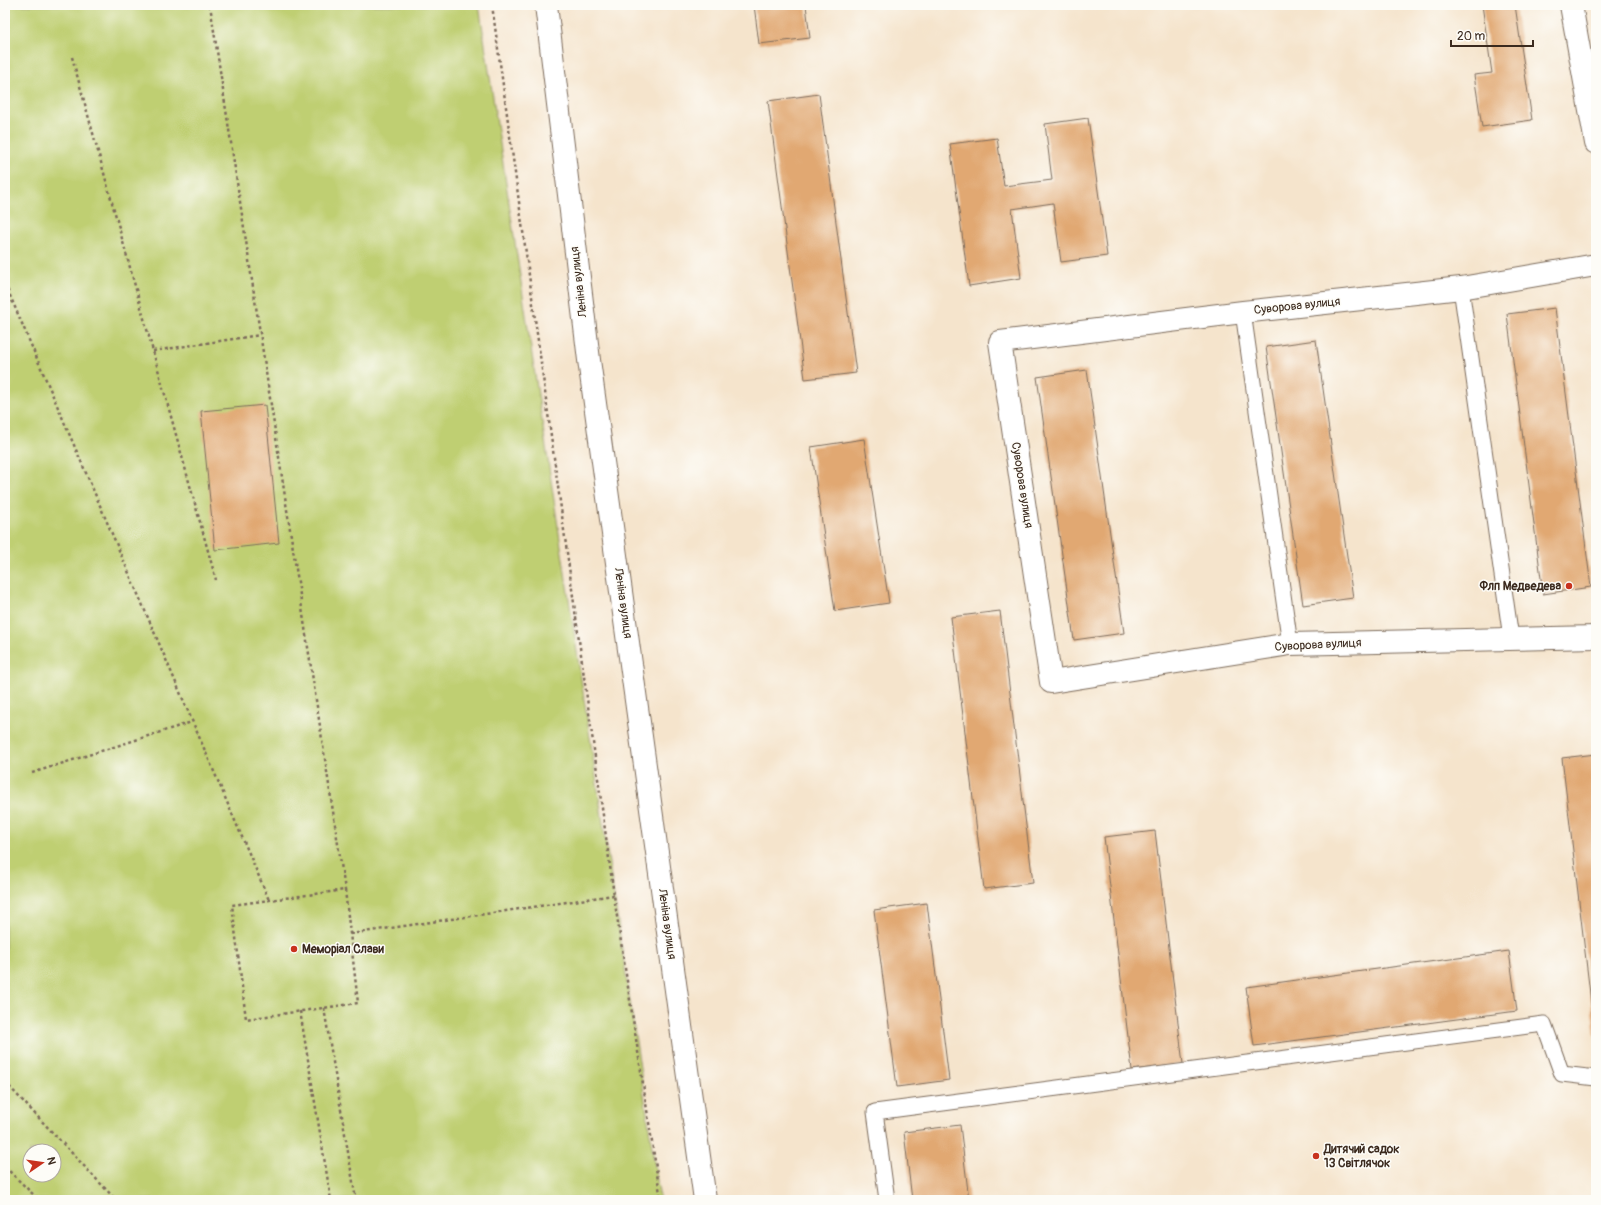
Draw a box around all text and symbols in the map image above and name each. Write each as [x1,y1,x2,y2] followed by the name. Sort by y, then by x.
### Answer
[1451,22,1533,48] scale bar
[1457,29,1486,44] text: 20 m
[567,245,591,319] street label: Леніна вулиця
[1253,294,1341,318] street label: Суворова вулиця
[1008,441,1036,529] street label: Суворова вулиця
[610,566,635,640] street label: Леніна вулиця
[1479,579,1561,594] place label: Флп Медведева
[1564,581,1574,591] marker: Флп Медведева
[1274,635,1362,655] street label: Суворова вулиця
[654,887,679,961] street label: Леніна вулиця
[302,942,384,957] place label: Меморіал Слави
[289,944,299,954] marker: Меморіал Слави
[1323,1142,1400,1171] place label: Дитячий садок 13 Світлячок
[22,1143,62,1183] north arrow
[1311,1151,1321,1161] marker: Дитячий садок 13 Світлячок
[44,1156,59,1166] text: N

